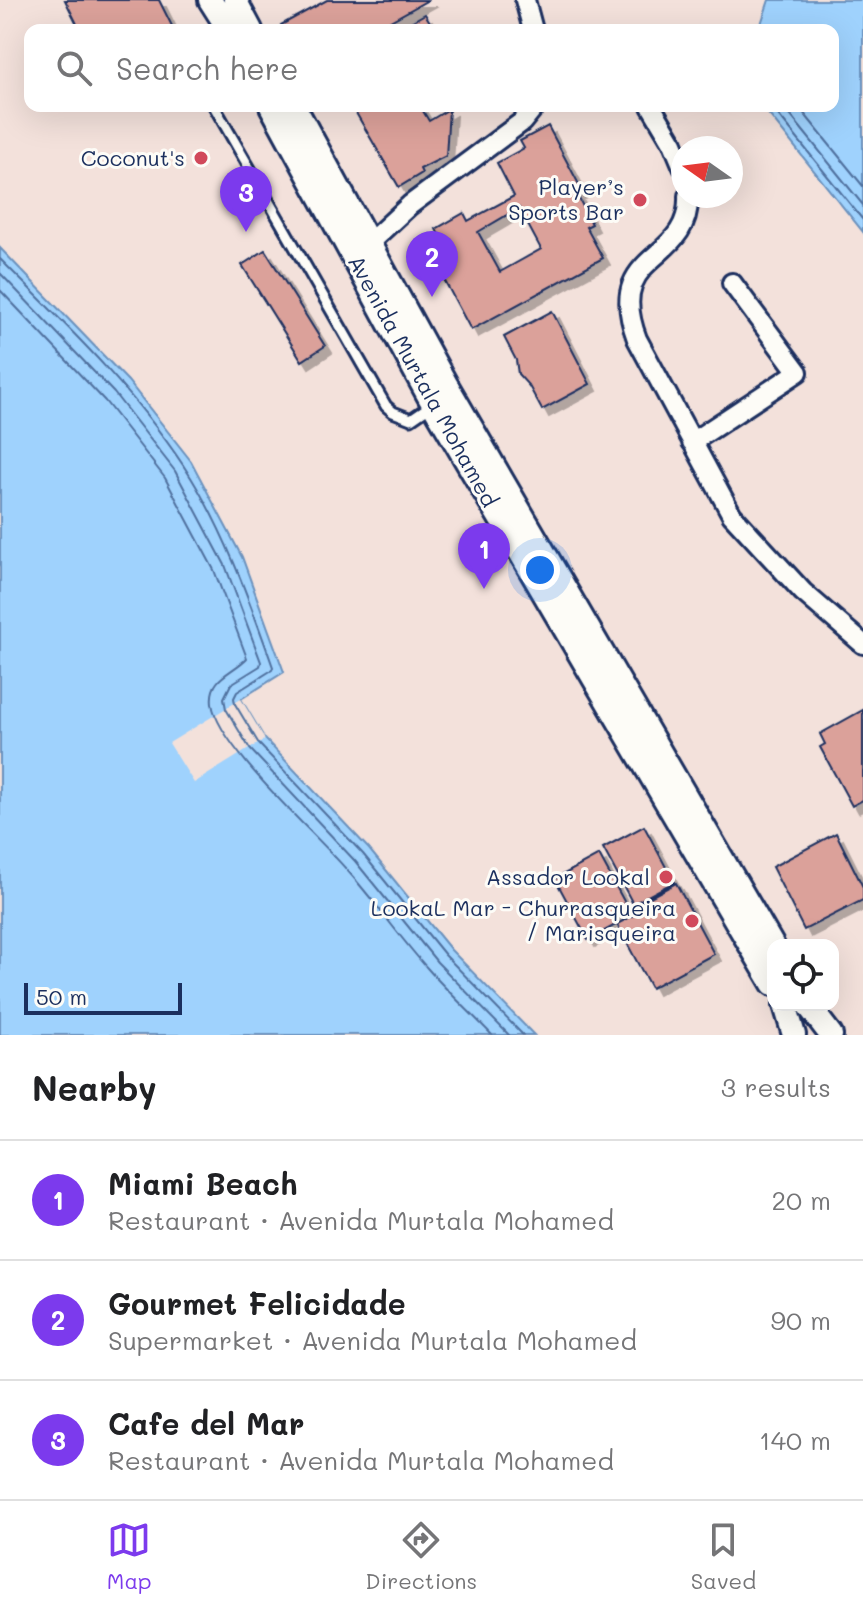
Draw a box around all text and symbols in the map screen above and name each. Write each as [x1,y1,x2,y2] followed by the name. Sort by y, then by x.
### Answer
[24,24,839,112] search box
[52,46,96,90] icon: search
[116,48,299,88] text: Search here
[671,136,743,208] north arrow
[81,143,185,172] place label: Coconut's
[192,149,210,167] marker: Coconut's
[220,166,272,232] pin: 3
[508,172,624,226] place label: Player’s Sports Bar
[631,191,649,209] marker: Player’s Sports Bar
[406,231,458,297] pin: 2
[342,250,505,512] street label: Avenida Murtala Mohamed
[458,523,510,589] pin: 1
[520,550,560,590] your location
[486,862,650,891] place label: Assador Lookal
[657,868,675,886] marker: Assador Lookal
[371,893,676,947] place label: LookaL Mar - Churrasqueira / Marisqueira
[683,912,701,930] marker: LookaL Mar - Churrasqueira / Marisqueira
[767,939,839,1011] map controls
[767,939,839,1011] button: locate
[24,979,182,1015] scale bar
[36,982,87,1011] text: 50 m
[32,1065,157,1110] text: Nearby
[721,1070,831,1104] text: 3 results
[108,1163,297,1203] text: Miami Beach
[52,1183,64,1217] text: 1
[771,1183,831,1217] text: 20 m
[108,1203,614,1237] text: Restaurant · Avenida Murtala Mohamed
[108,1283,406,1323] text: Gourmet Felicidade
[51,1303,65,1337] text: 2
[771,1303,831,1337] text: 90 m
[108,1323,637,1357] text: Supermarket · Avenida Murtala Mohamed
[108,1403,304,1443] text: Cafe del Mar
[50,1423,66,1457] text: 3
[759,1423,831,1457] text: 140 m
[108,1443,614,1477] text: Restaurant · Avenida Murtala Mohamed
[107,1518,152,1595] tab: Map
[365,1518,477,1595] tab: Directions
[691,1518,756,1595] tab: Saved

